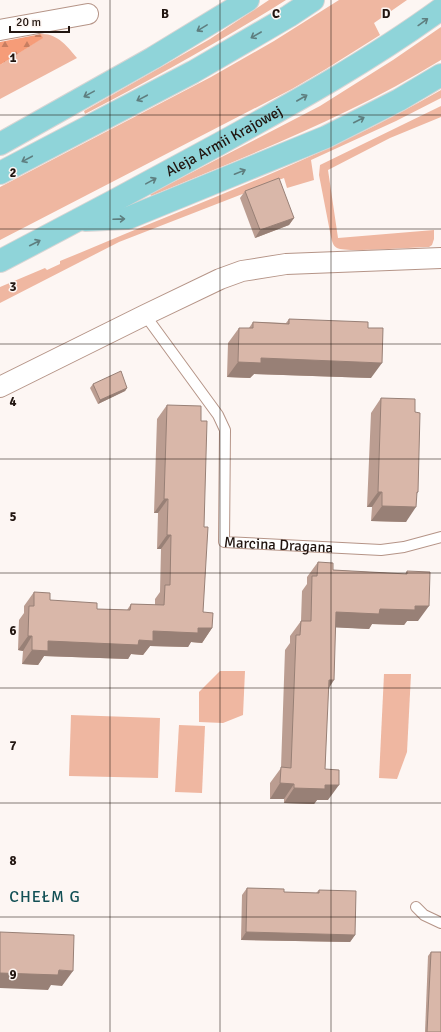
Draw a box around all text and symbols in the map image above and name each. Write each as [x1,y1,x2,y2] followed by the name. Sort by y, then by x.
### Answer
[161,6,169,22] text: B
[272,6,280,22] text: C
[382,6,391,22] text: D
[10,8,69,34] scale bar
[16,15,41,30] text: 20 m
[417,18,428,26] one-way arrow
[196,25,208,33] one-way arrow
[250,32,262,40] one-way arrow
[9,50,17,66] text: 1
[83,90,95,98] one-way arrow
[296,94,308,102] one-way arrow
[136,95,148,102] one-way arrow
[162,102,285,180] street label: Aleja Armii Krajowej
[352,116,364,123] one-way arrow
[21,155,33,163] one-way arrow
[9,165,17,181] text: 2
[233,168,245,176] one-way arrow
[145,177,157,185] one-way arrow
[112,215,125,222] one-way arrow
[28,239,40,247] one-way arrow
[9,279,17,295] text: 3
[9,394,17,410] text: 4
[9,509,17,525] text: 5
[223,533,334,557] street label: Marcina Dragana
[9,623,17,639] text: 6
[9,738,17,754] text: 7
[9,853,17,869] text: 8
[9,887,81,907] district label: CHEŁM G
[9,967,17,983] text: 9

